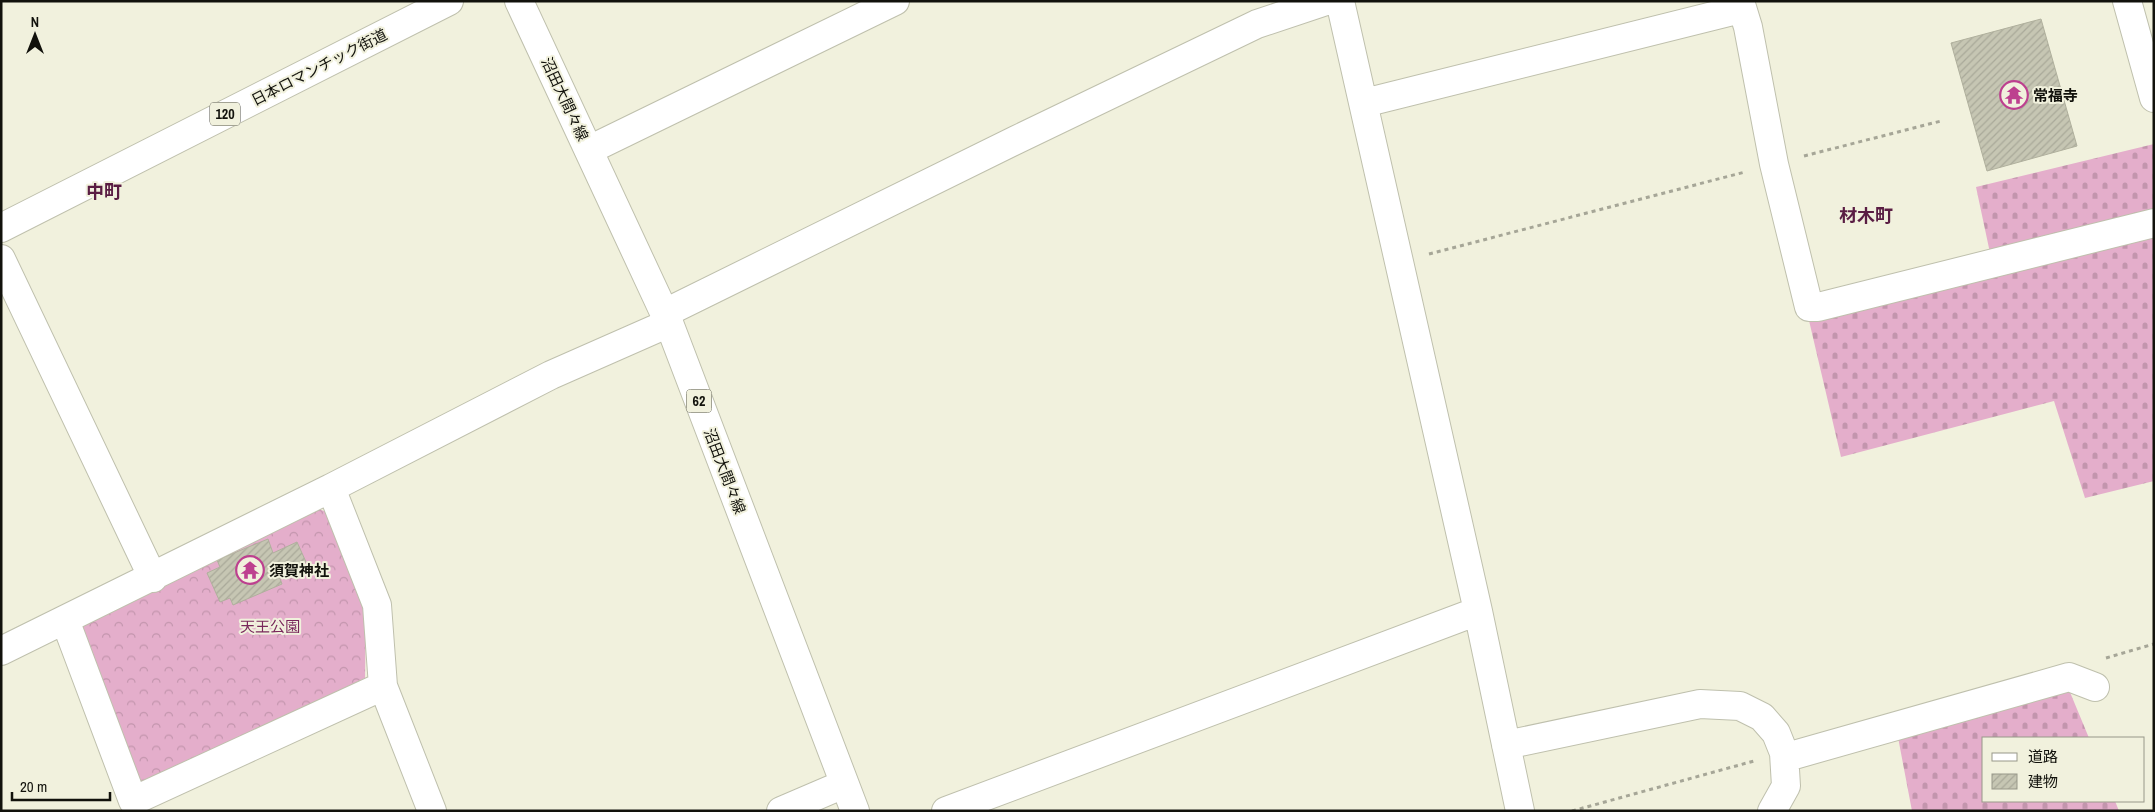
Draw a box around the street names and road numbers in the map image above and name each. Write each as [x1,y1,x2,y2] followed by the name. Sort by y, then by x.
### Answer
[247,24,391,110] street label: 日本ロマンチック街道
[536,54,594,144] street label: 沼田大間々線
[210,102,240,126] road number: 120
[686,390,712,412] road number: 62
[699,425,751,517] street label: 沼田大間々線

